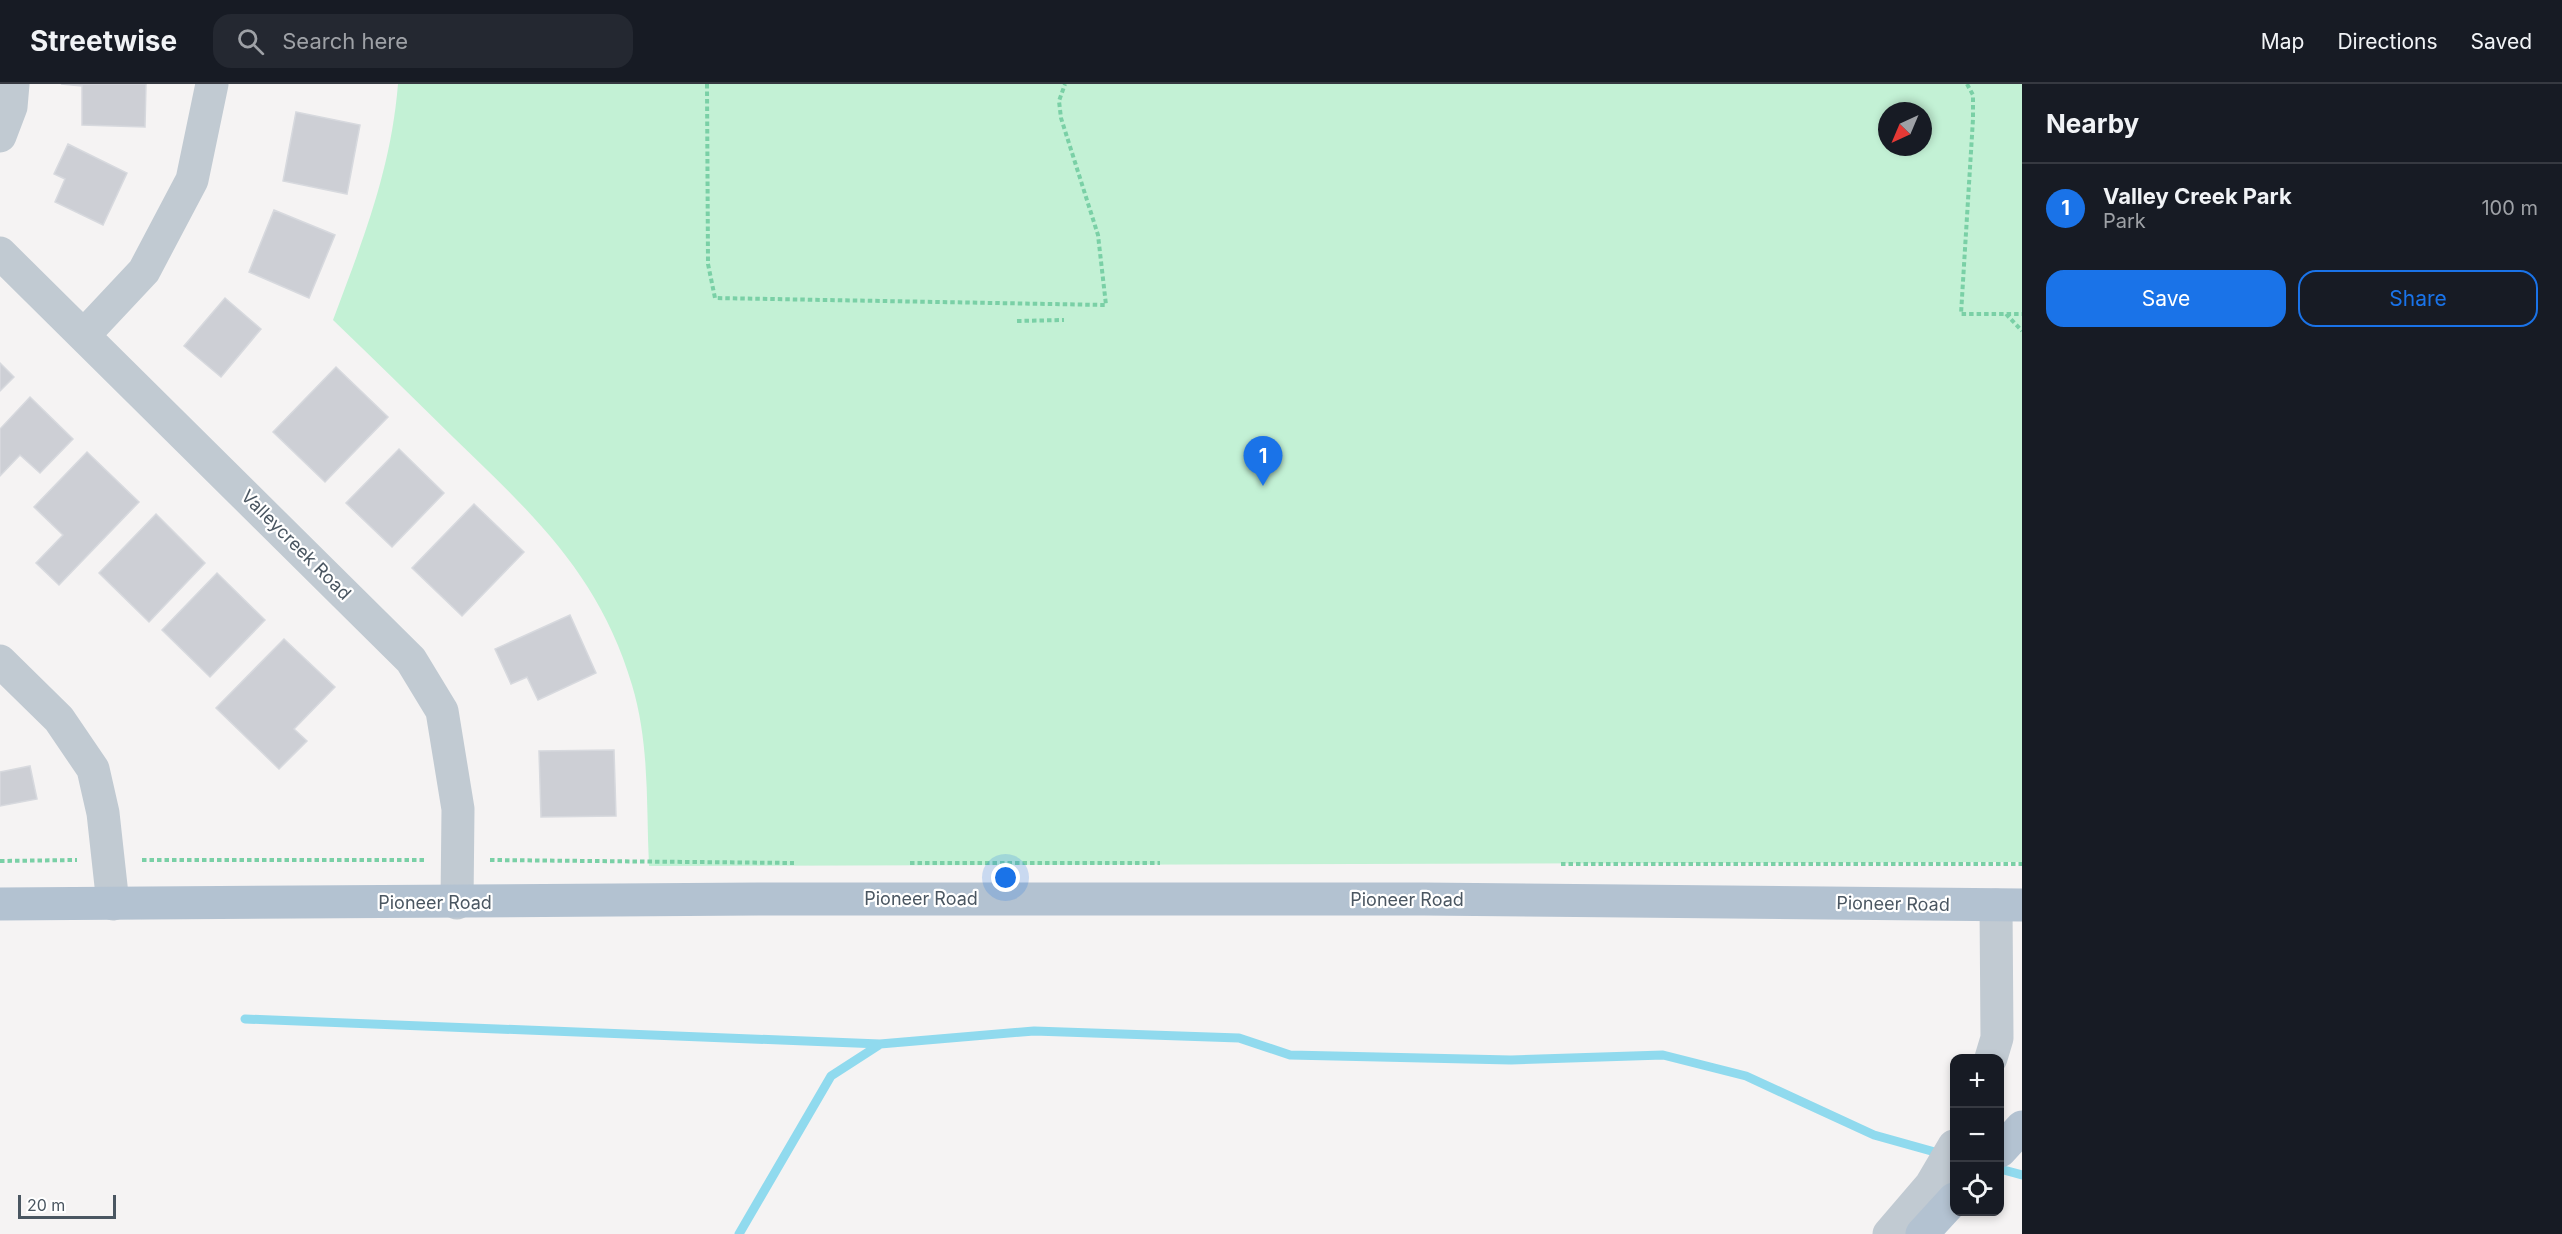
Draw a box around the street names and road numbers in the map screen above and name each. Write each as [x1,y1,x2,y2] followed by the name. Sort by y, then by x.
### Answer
[237,485,356,604] street label: Valleycreek Road
[864,888,978,909] street label: Pioneer Road
[1350,889,1464,910] street label: Pioneer Road
[378,892,492,913] street label: Pioneer Road
[1836,892,1950,915] street label: Pioneer Road

